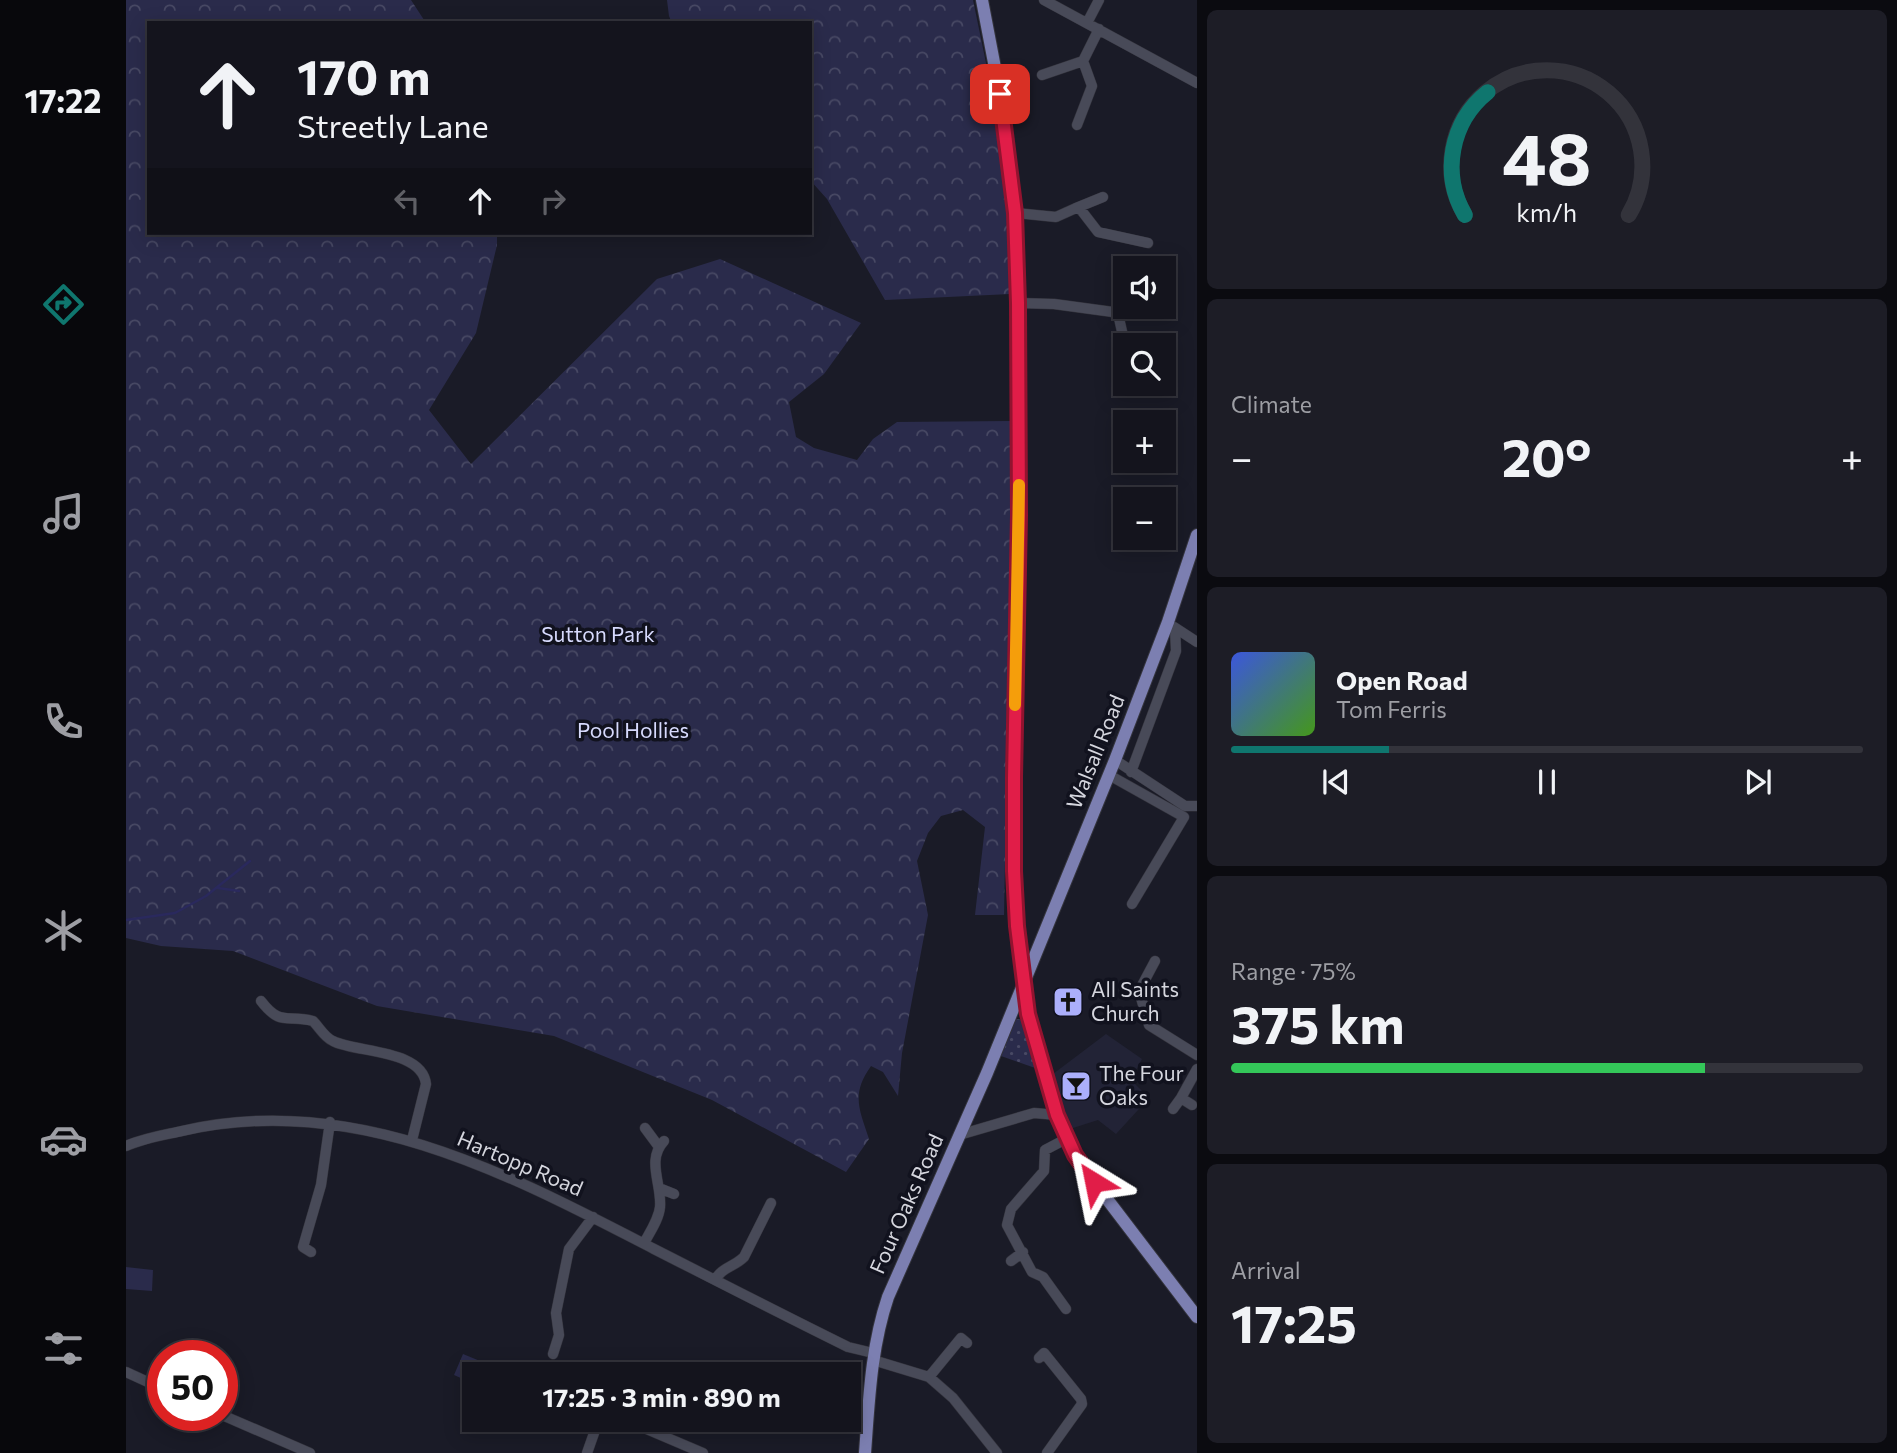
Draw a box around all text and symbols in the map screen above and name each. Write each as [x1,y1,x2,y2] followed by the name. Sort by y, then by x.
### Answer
[297,45,430,105] text: 170 m
[182,49,273,140] icon: ahead
[970,64,1030,124] pin
[981,75,1019,113] icon: arrive
[25,80,101,120] text: 17:22
[297,105,489,145] text: Streetly Lane
[1502,112,1592,201] text: 48
[388,182,426,220] icon: left
[461,182,499,220] icon: ahead
[534,182,572,220] icon: right
[1517,197,1577,227] text: km/h
[1113,256,1176,550] map controls
[1113,256,1176,319] button: sound
[39,280,88,329] icon: directions
[1113,333,1176,396] button: search
[1231,390,1312,418] text: Climate
[1113,410,1176,473] button: +
[1502,424,1592,488] text: 20°
[1231,433,1253,480] text: −
[1841,433,1863,480] text: +
[1113,487,1176,550] button: −
[39,489,88,538] icon: music
[541,621,655,646] park label: Sutton Park
[1336,664,1468,695] text: Open Road
[1060,691,1129,812] street label: Walsall Road
[1336,695,1447,723] text: Tom Ferris
[39,697,88,746] icon: phone
[577,717,689,742] park label: Pool Hollies
[1317,763,1355,801] icon: previous
[1528,763,1566,801] icon: pause
[1739,763,1777,801] icon: next
[39,906,88,955] icon: climate
[1231,957,1356,985] text: Range · 75%
[1091,976,1179,1025] place label: All Saints Church
[1051,985,1085,1019] church icon: All Saints Church
[1231,991,1405,1055] text: 375 km
[1099,1060,1184,1109] place label: The Four Oaks
[1059,1069,1093,1103] bar icon: The Four Oaks
[39,1115,88,1164] icon: car
[454,1125,587,1200] street label: Hartopp Road
[864,1130,948,1277] street label: Four Oaks Road
[1057,1145,1131,1219] position arrow
[1231,1256,1301,1284] text: Arrival
[1231,1290,1357,1354] text: 17:25
[39,1324,88,1373] icon: filters
[147,1340,238,1431] speed limit sign: 50
[542,1381,781,1412] text: 17:25 · 3 min · 890 m

